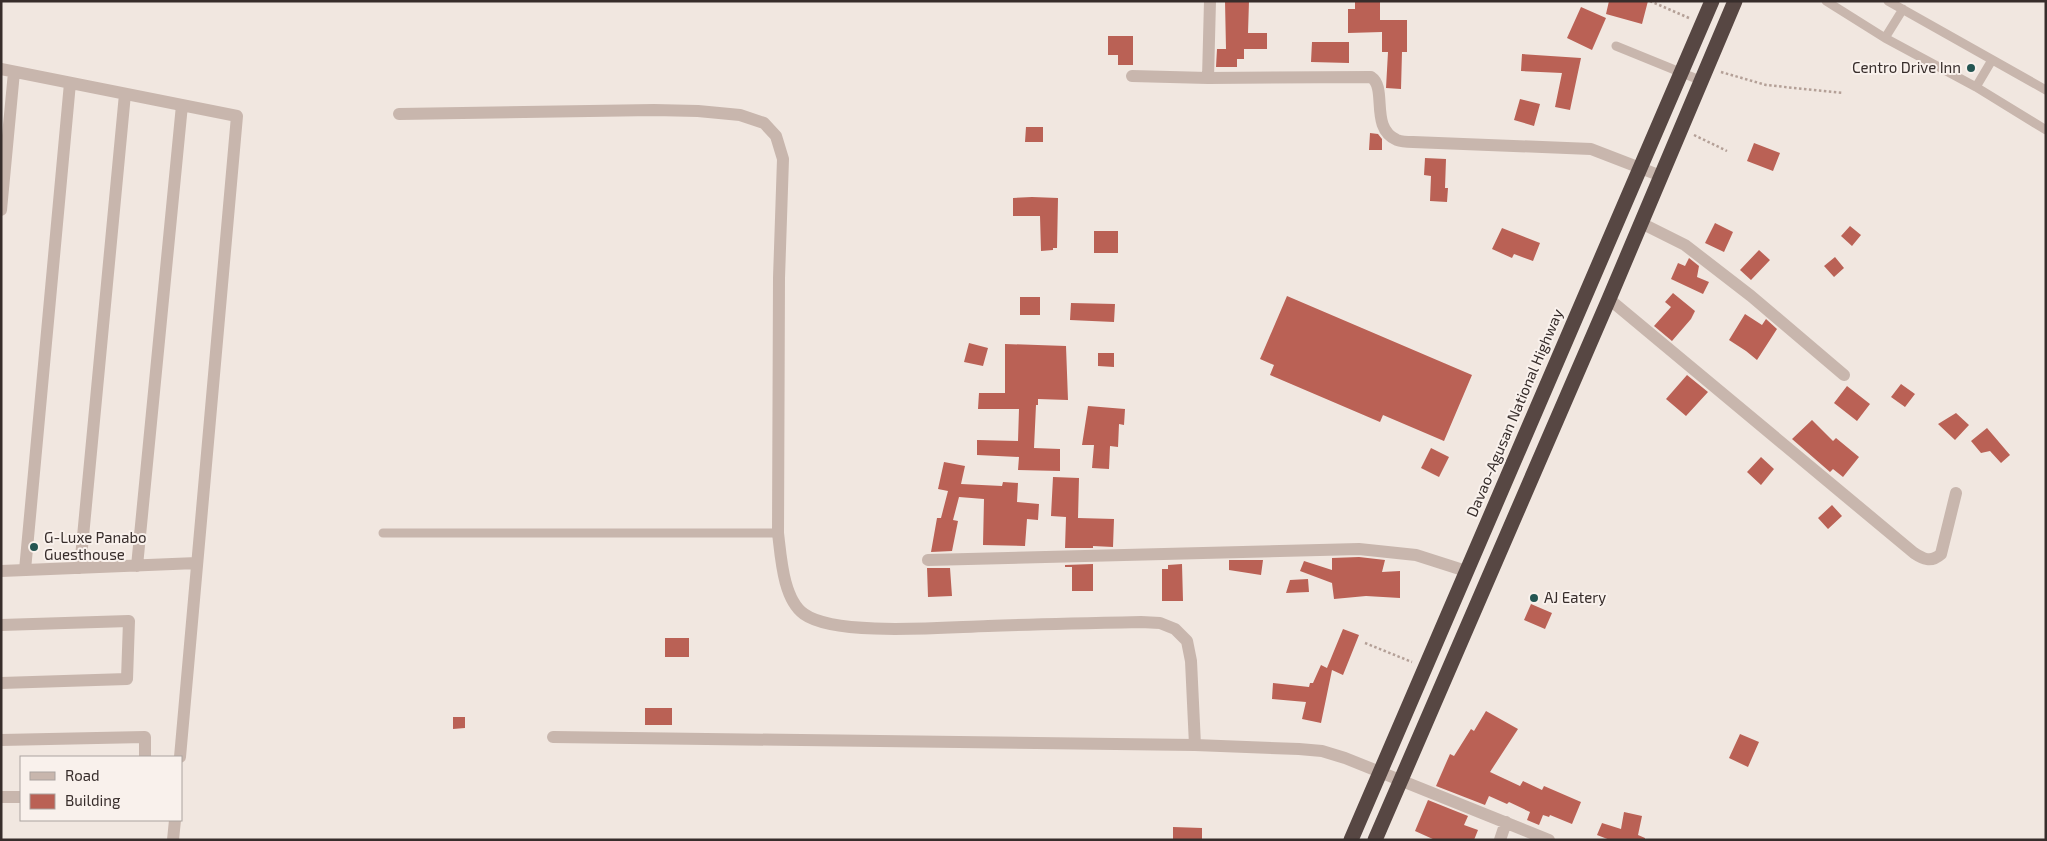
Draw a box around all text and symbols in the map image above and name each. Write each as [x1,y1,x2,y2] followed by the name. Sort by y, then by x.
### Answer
[1852,58,1961,76] place label: Centro Drive Inn
[1965,62,1977,74] marker: Centro Drive Inn
[1462,306,1566,519] street label: Davao-Agusan National Highway
[44,528,147,563] place label: G-Luxe Panabo Guesthouse
[28,541,40,553] marker: G-Luxe Panabo Guesthouse
[1544,588,1606,606] place label: AJ Eatery
[1528,592,1540,604] marker: AJ Eatery
[20,756,182,821] legend
[65,766,100,784] text: Road
[65,791,121,809] text: Building

